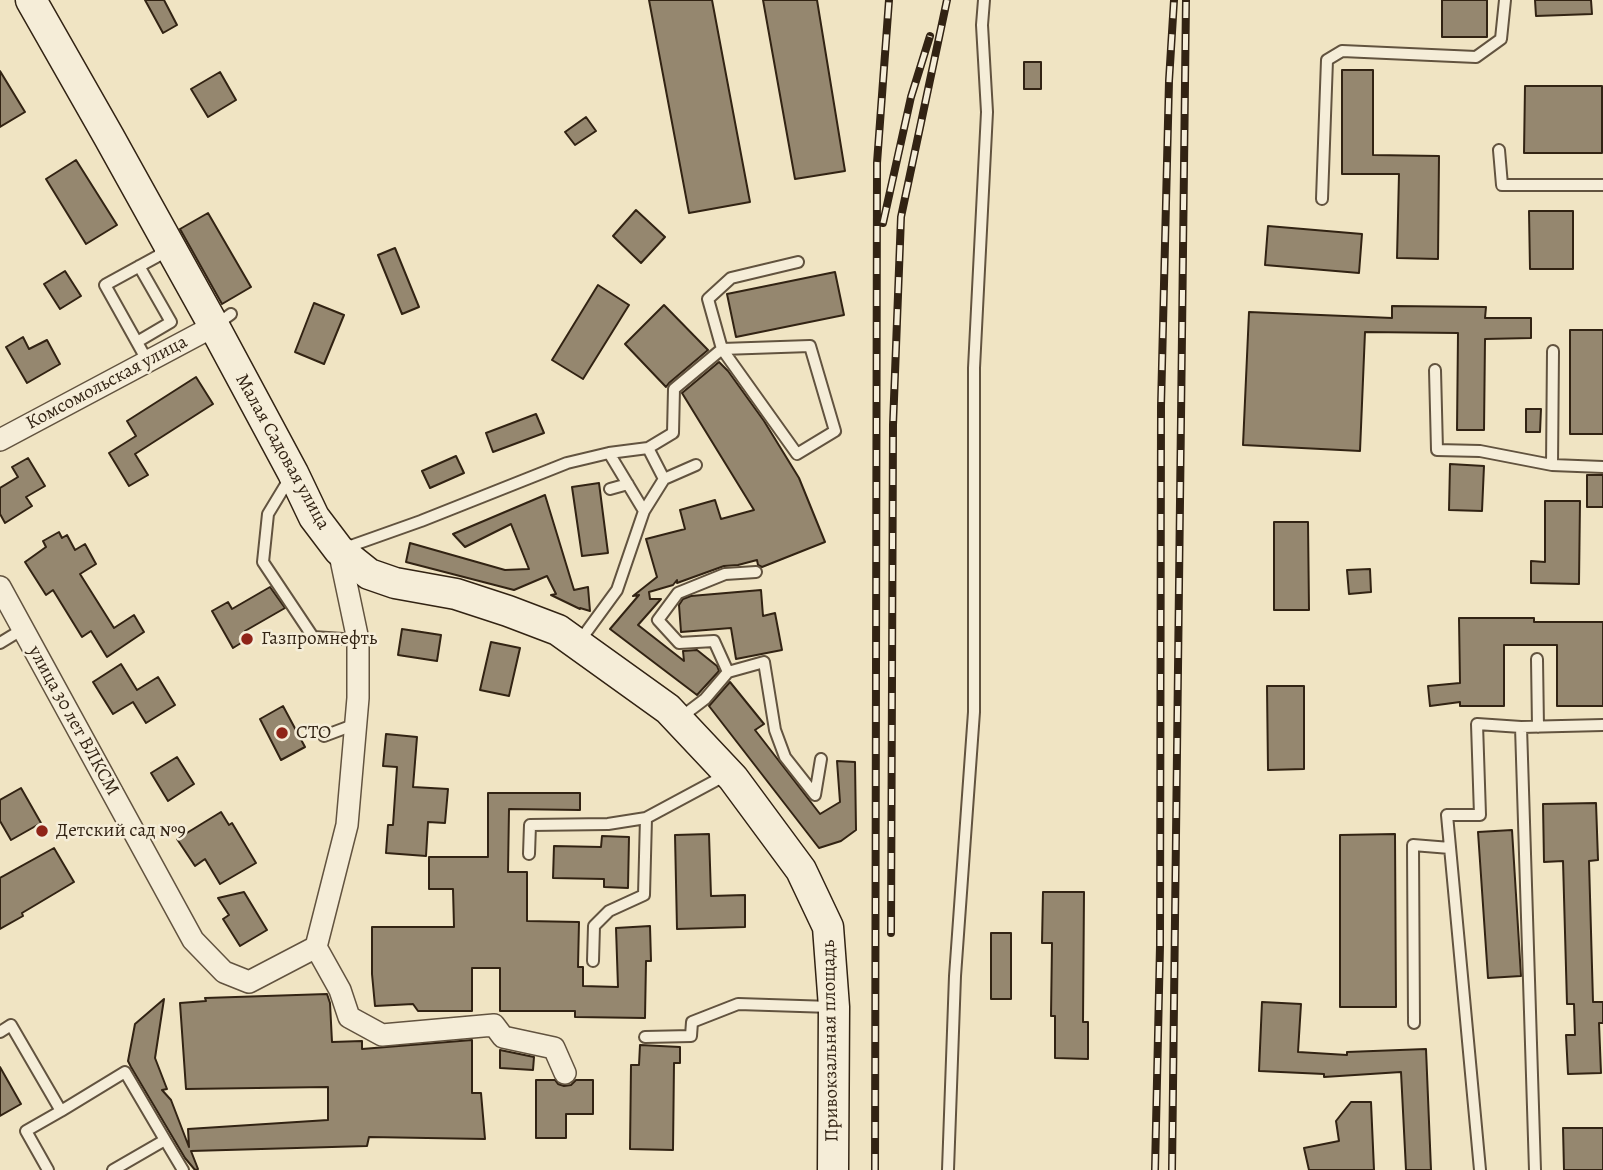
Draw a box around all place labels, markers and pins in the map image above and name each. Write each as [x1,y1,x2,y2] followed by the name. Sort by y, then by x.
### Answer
[261,628,377,650] place label: Газпромнефть
[239,631,255,647] marker: Газпромнефть
[296,722,331,744] place label: СТО
[274,725,290,741] marker: СТО
[56,820,186,842] place label: Детский сад №9
[34,823,50,839] marker: Детский сад №9

